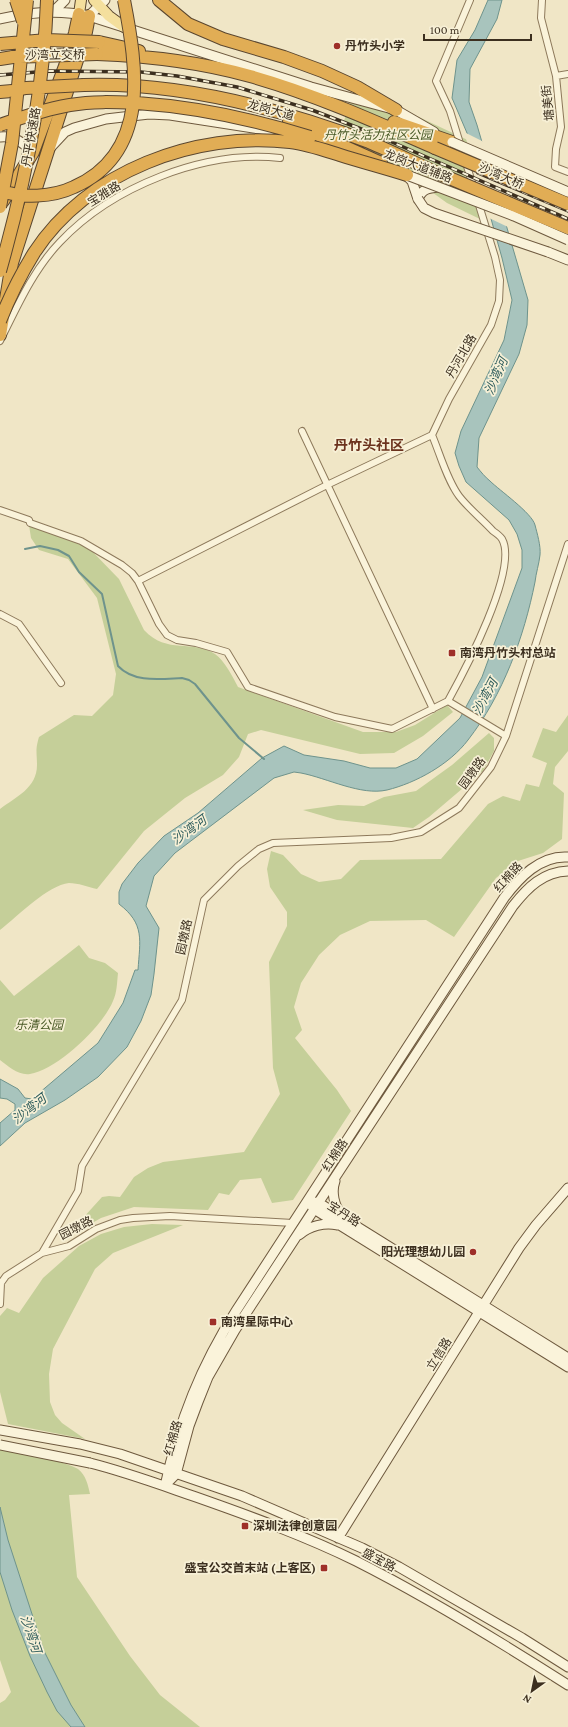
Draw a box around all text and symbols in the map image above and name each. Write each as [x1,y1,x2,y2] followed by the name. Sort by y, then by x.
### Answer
[424,16,531,42] scale bar
[430,23,460,37] text: 100 m
[345,39,405,53] place label: 丹竹头小学
[332,41,342,51] marker: 丹竹头小学
[25,47,85,63] street label: 沙湾立交桥
[539,84,557,122] street label: 塘美街
[246,97,296,123] street label: 龙岗大道
[19,106,43,168] street label: 丹平快速路
[324,128,434,142] park label: 丹竹头活力社区公园
[382,147,454,185] street label: 龙岗大道辅路
[476,160,526,192] street label: 沙湾大桥
[85,179,123,209] street label: 宝雅路
[443,332,479,380] street label: 丹河北路
[481,352,512,397] water label: 沙湾河
[334,437,404,453] district label: 丹竹头社区
[460,646,556,660] place label: 南湾丹竹头村总站
[447,648,457,658] marker: 南湾丹竹头村总站
[469,674,502,718] water label: 沙湾河
[456,754,488,792] street label: 园墩路
[169,811,212,848] water label: 沙湾河
[491,859,525,895] street label: 红棉路
[173,918,195,956] street label: 园墩路
[15,1018,65,1032] park label: 乐清公园
[9,1089,51,1127] water label: 沙湾河
[319,1136,351,1174] street label: 红棉路
[325,1199,363,1229] street label: 宝丹路
[57,1214,95,1242] street label: 园墩路
[381,1245,465,1259] place label: 阳光理想幼儿园
[468,1247,478,1257] marker: 阳光理想幼儿园
[221,1315,293,1329] place label: 南湾星际中心
[208,1317,218,1327] marker: 南湾星际中心
[424,1335,454,1373] street label: 立信路
[161,1419,185,1457] street label: 红棉路
[253,1519,337,1533] place label: 深圳法律创意园
[240,1521,250,1531] marker: 深圳法律创意园
[360,1545,398,1575] street label: 盛宝路
[185,1561,316,1575] place label: 盛宝公交首末站 (上客区)
[319,1563,329,1573] marker: 盛宝公交首末站 (上客区)
[18,1613,45,1658] water label: 沙湾河
[512,1671,552,1711] north arrow
[520,1692,533,1706] text: N

